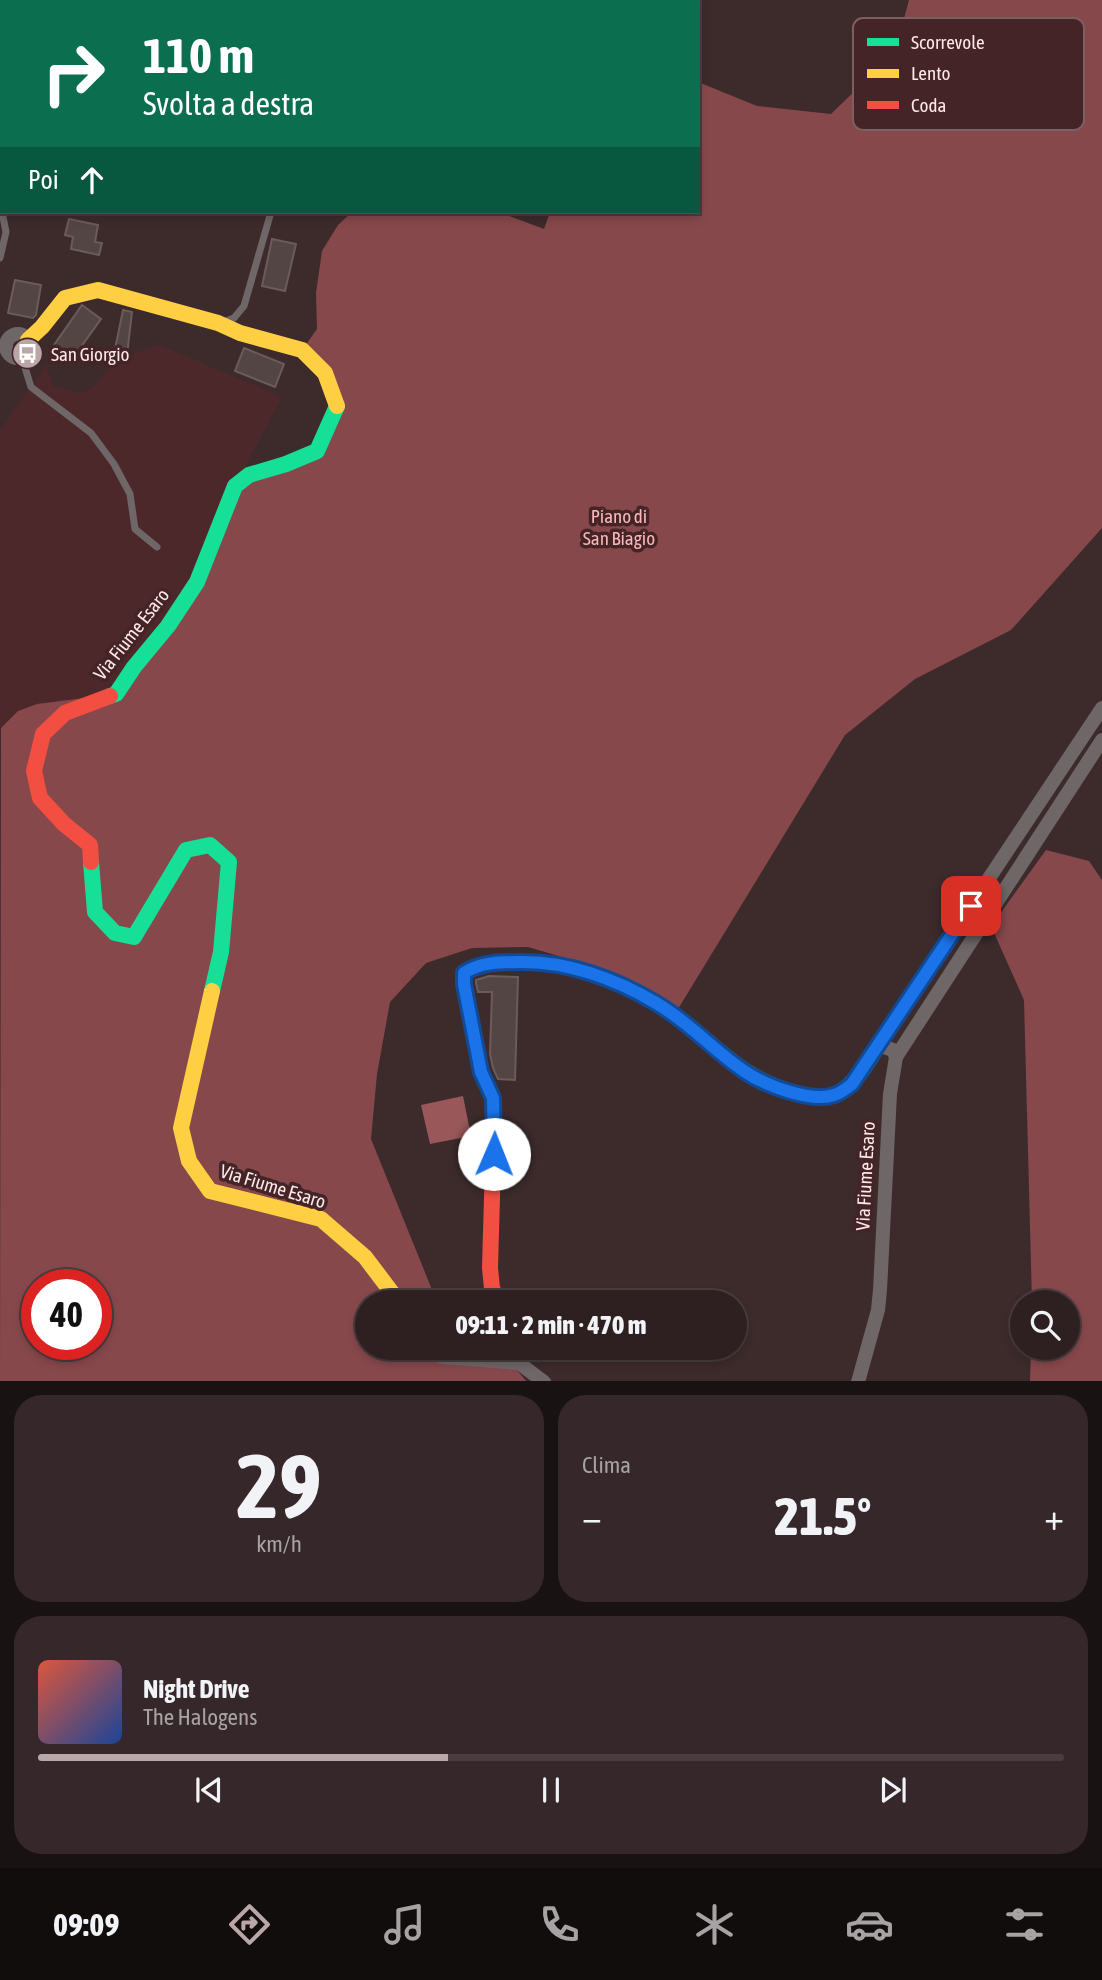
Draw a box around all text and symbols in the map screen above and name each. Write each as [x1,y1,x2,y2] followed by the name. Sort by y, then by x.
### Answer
[853,18,1084,130] legend
[143,27,254,83] text: 110 m
[28,28,119,119] icon: right
[911,31,985,53] text: Scorrevole
[911,62,950,84] text: Lento
[143,85,314,122] text: Svolta a destra
[911,94,946,116] text: Coda
[73,161,111,199] icon: ahead
[28,165,59,195] text: Poi
[11,337,45,371] bus stop icon: San Giorgio
[51,343,130,365] place label: San Giorgio
[583,505,655,549] park label: Piano di San Biagio
[89,584,173,684] street label: Via Fiume Esaro
[941,876,1001,936] pin
[952,887,990,925] icon: arrive
[457,1117,531,1191] position arrow
[851,1121,879,1231] street label: Via Fiume Esaro
[217,1159,329,1213] street label: Via Fiume Esaro
[21,1269,112,1360] speed limit sign: 40
[1010,1290,1080,1360] map controls
[1010,1290,1080,1360] button: search
[456,1310,646,1340] text: 09:11 · 2 min · 470 m
[236,1433,322,1537] text: 29
[582,1452,631,1478] text: Clima
[775,1486,871,1546] text: 21.5°
[582,1495,602,1538] text: −
[1044,1495,1064,1538] text: +
[256,1531,302,1557] text: km/h
[143,1674,250,1704] text: Night Drive
[143,1704,257,1730] text: The Halogens
[190,1771,228,1809] icon: previous
[532,1771,570,1809] icon: pause
[874,1771,912,1809] icon: next
[225,1900,274,1949] icon: directions
[380,1900,429,1949] icon: music
[535,1900,584,1949] icon: phone
[690,1900,739,1949] icon: climate
[845,1900,894,1949] icon: car
[1000,1900,1049,1949] icon: filters
[53,1906,119,1943] text: 09:09

